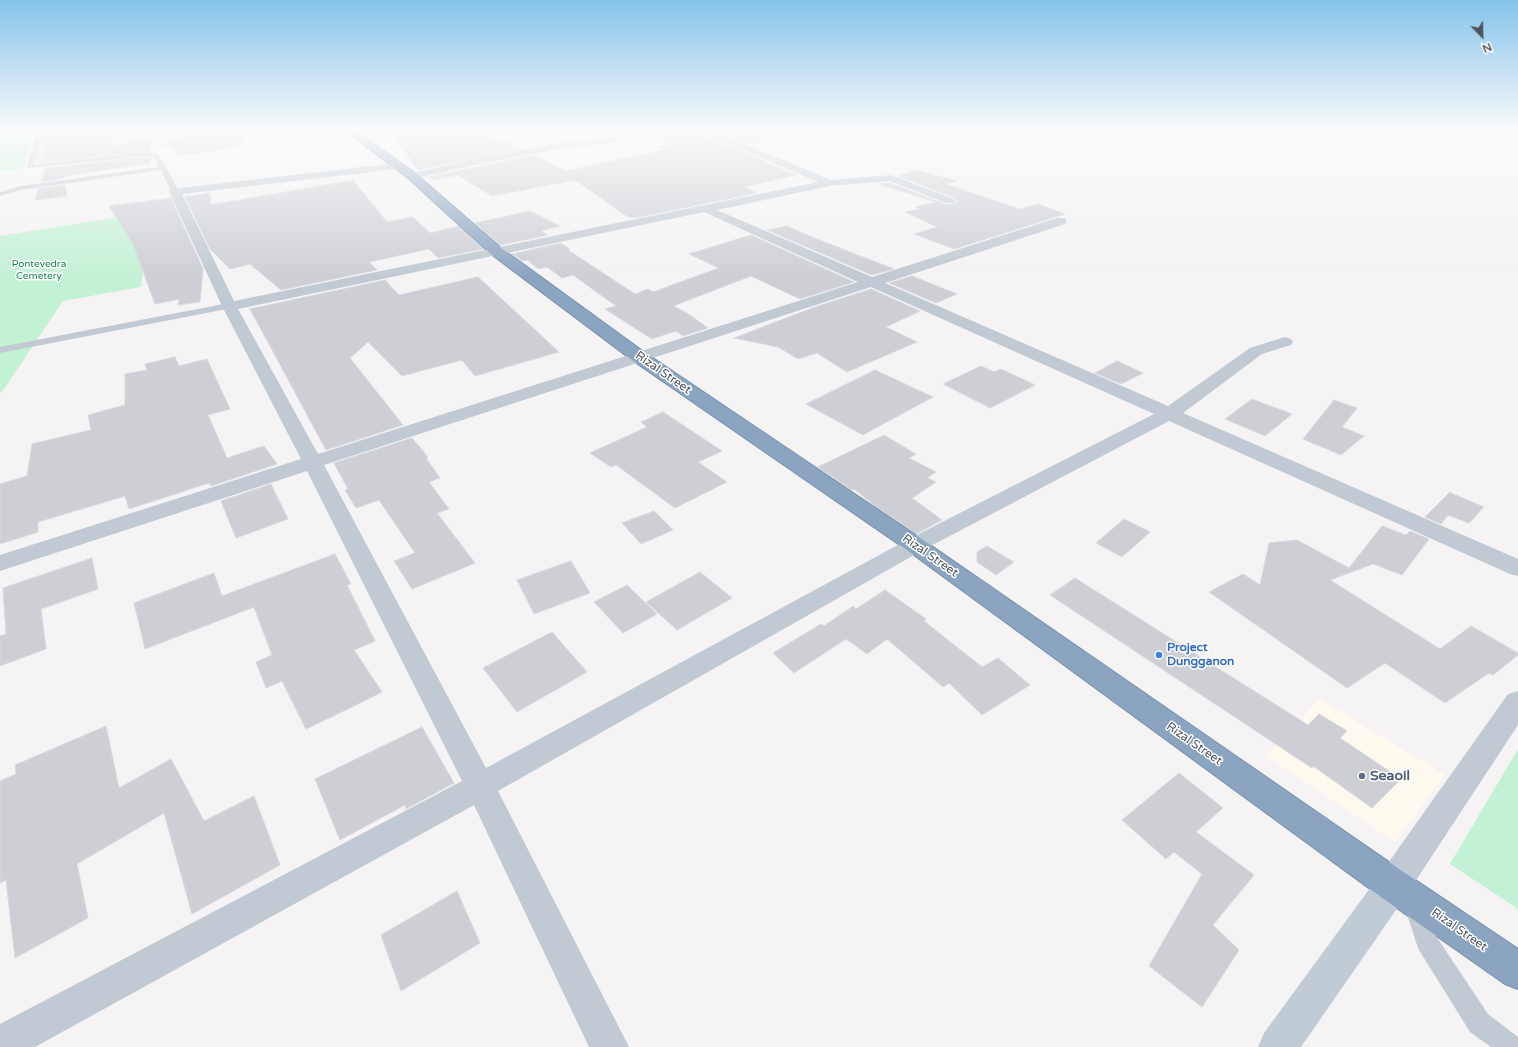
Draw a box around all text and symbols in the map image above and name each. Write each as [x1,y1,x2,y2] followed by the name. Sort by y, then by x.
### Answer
[1462,16,1502,56] north arrow
[1480,40,1493,55] text: N
[12,258,66,282] park label: Pontevedra Cemetery
[632,349,694,397] street label: Rizal Street
[899,532,961,580] street label: Rizal Street
[1167,641,1234,669] place label: Project Dungganon
[1154,650,1164,660] marker: Project Dungganon
[1163,720,1225,768] street label: Rizal Street
[1370,768,1410,784] place label: Seaoil
[1357,771,1367,781] marker: Seaoil
[1428,906,1490,954] street label: Rizal Street

